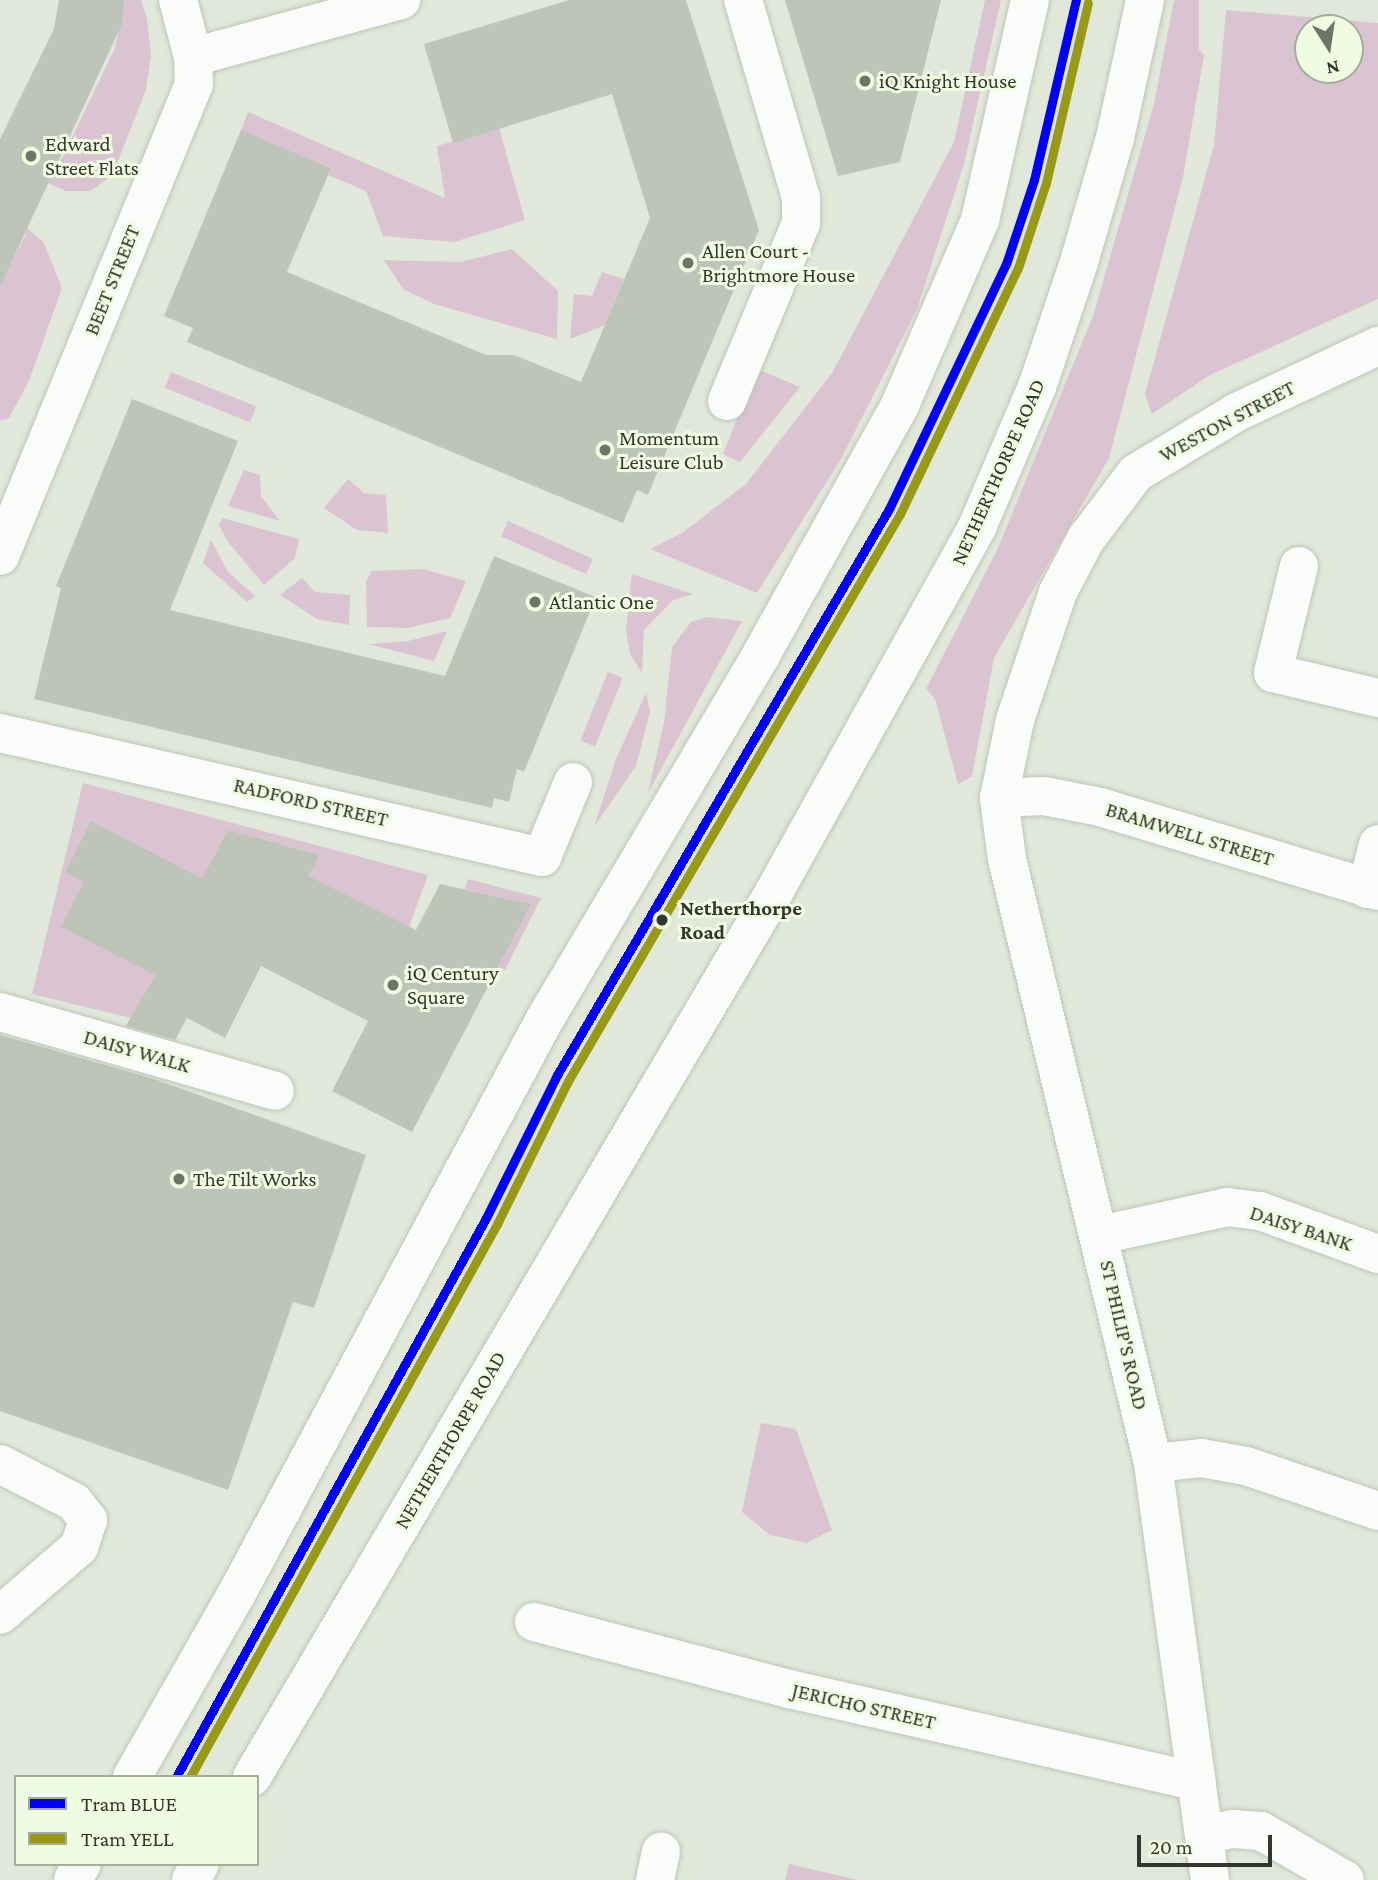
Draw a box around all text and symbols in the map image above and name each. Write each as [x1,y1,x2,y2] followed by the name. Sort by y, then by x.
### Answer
[1294,14,1364,84] north arrow
[1325,56,1342,80] text: N
[879,68,1016,94] place label: iQ Knight House
[857,73,873,89] marker: iQ Knight House
[45,131,139,181] place label: Edward Street Flats
[23,148,39,164] marker: Edward Street Flats
[78,221,146,339] street label: BEET STREET
[702,238,855,288] place label: Allen Court - Brightmore House
[680,255,696,271] marker: Allen Court - Brightmore House
[946,375,1050,569] street label: NETHERTHORPE ROAD
[1155,375,1299,467] street label: WESTON STREET
[619,425,724,475] place label: Momentum Leisure Club
[597,442,613,458] marker: Momentum Leisure Club
[549,589,654,615] place label: Atlantic One
[527,594,543,610] marker: Atlantic One
[231,772,391,832] street label: RADFORD STREET
[1103,796,1277,872] street label: BRAMWELL STREET
[680,895,802,945] place label: Netherthorpe Road
[651,909,673,931] marker: Netherthorpe Road
[407,960,499,1010] place label: iQ Century Square
[385,977,401,993] marker: iQ Century Square
[81,1024,193,1078] street label: DAISY WALK
[193,1166,316,1192] place label: The Tilt Works
[171,1171,187,1187] marker: The Tilt Works
[1247,1200,1355,1256] street label: DAISY BANK
[1095,1258,1153,1412] street label: ST PHILIP'S ROAD
[389,1347,511,1533] street label: NETHERTHORPE ROAD
[790,1677,938,1735] street label: JERICHO STREET
[14,1775,259,1866] legend
[81,1792,177,1816] text: Tram BLUE
[1140,1820,1275,1864] scale bar
[81,1827,173,1851] text: Tram YELL
[1150,1835,1193,1859] text: 20 m

